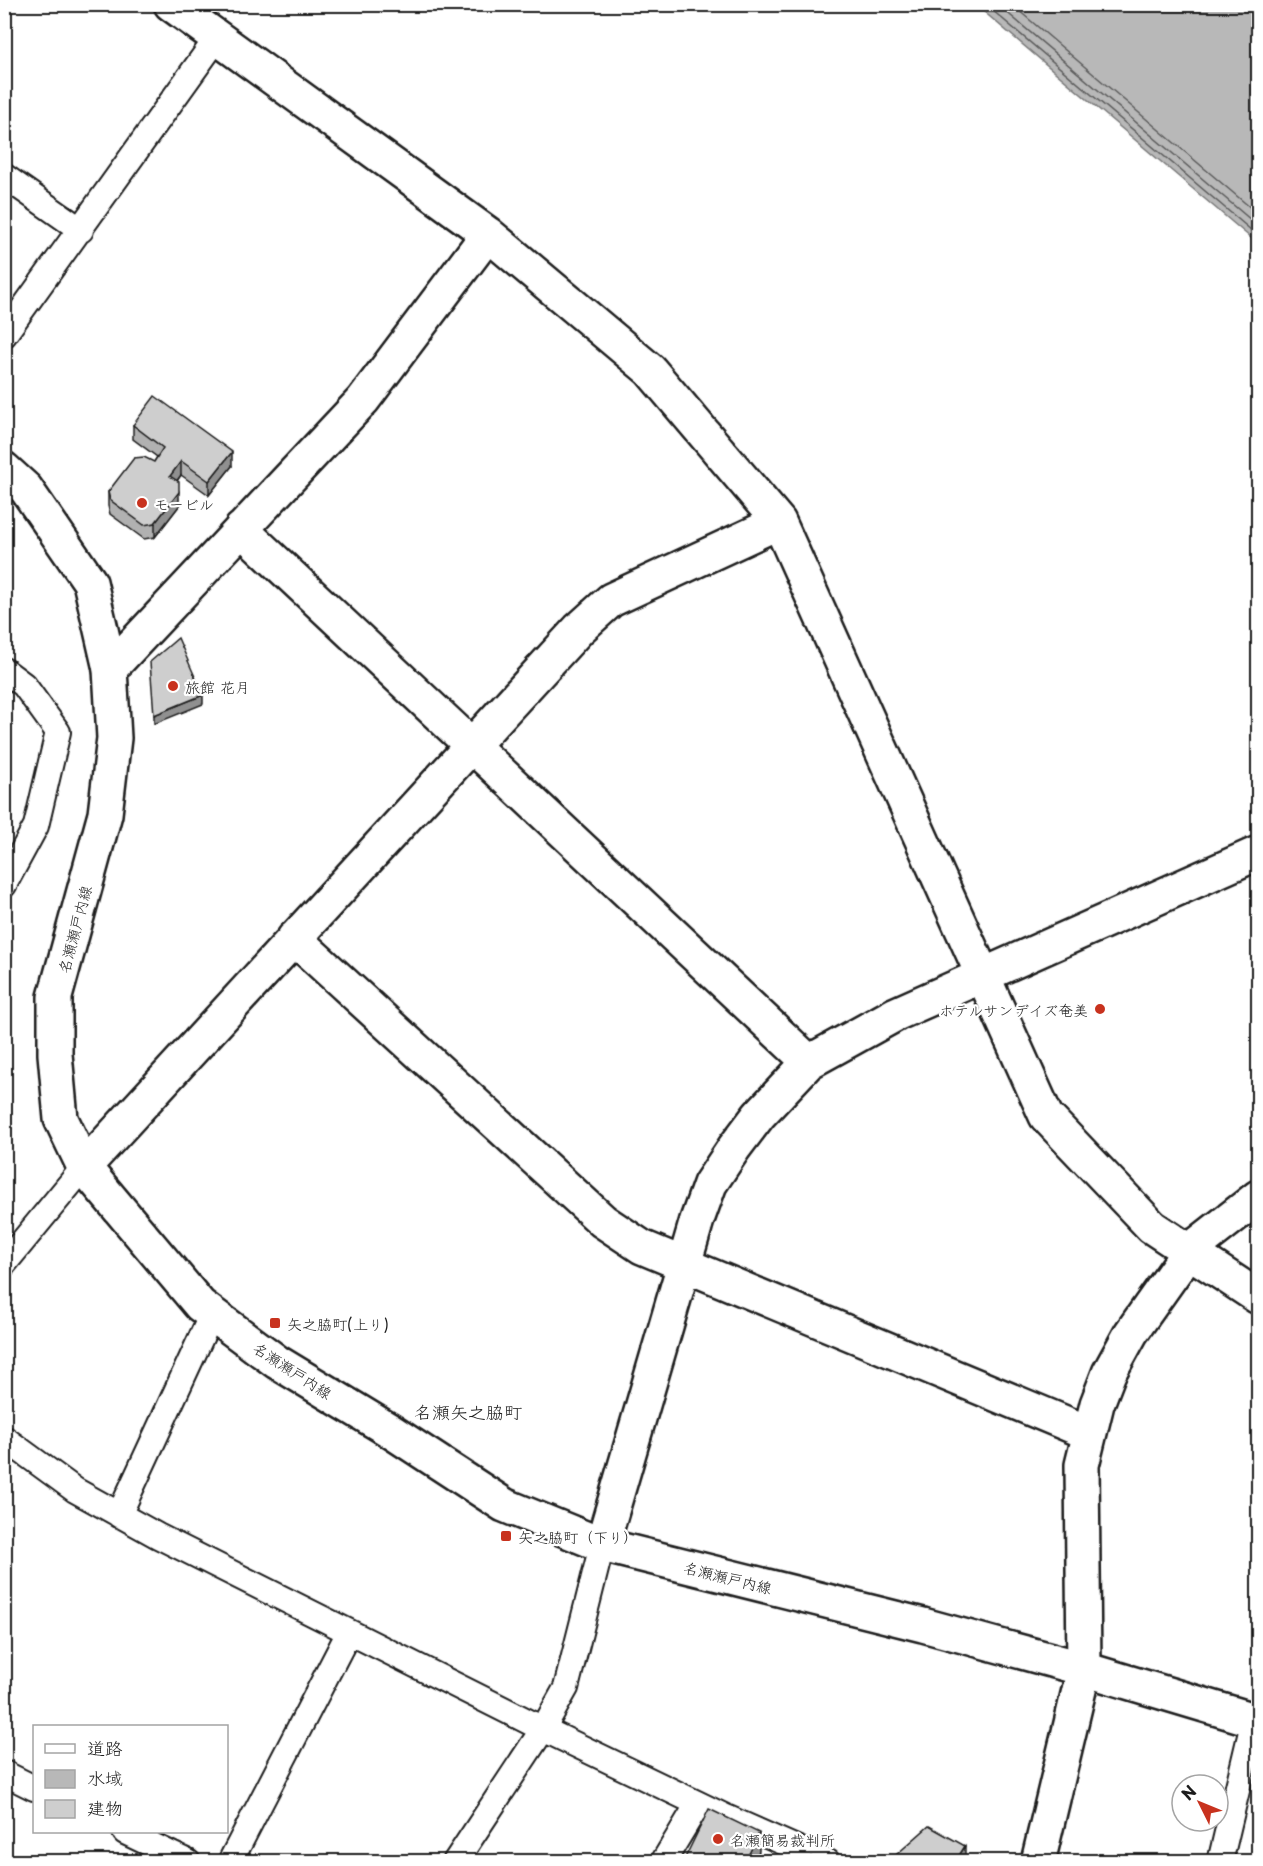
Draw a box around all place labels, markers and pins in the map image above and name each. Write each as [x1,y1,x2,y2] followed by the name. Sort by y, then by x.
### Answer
[154,492,214,515] place label: モービル
[135,496,149,510] marker: モービル
[185,675,250,698] place label: 旅館 花月
[166,679,180,693] marker: 旅館 花月
[939,998,1088,1021] place label: ホテルサンデイズ奄美
[1093,1002,1107,1016] marker: ホテルサンデイズ奄美
[287,1312,389,1335] place label: 矢之脇町(上り)
[268,1316,282,1330] marker: 矢之脇町(上り)
[518,1525,638,1548] place label: 矢之脇町（下り）
[499,1529,513,1543] marker: 矢之脇町（下り）
[730,1828,835,1851] place label: 名瀬簡易裁判所
[711,1832,725,1846] marker: 名瀬簡易裁判所

